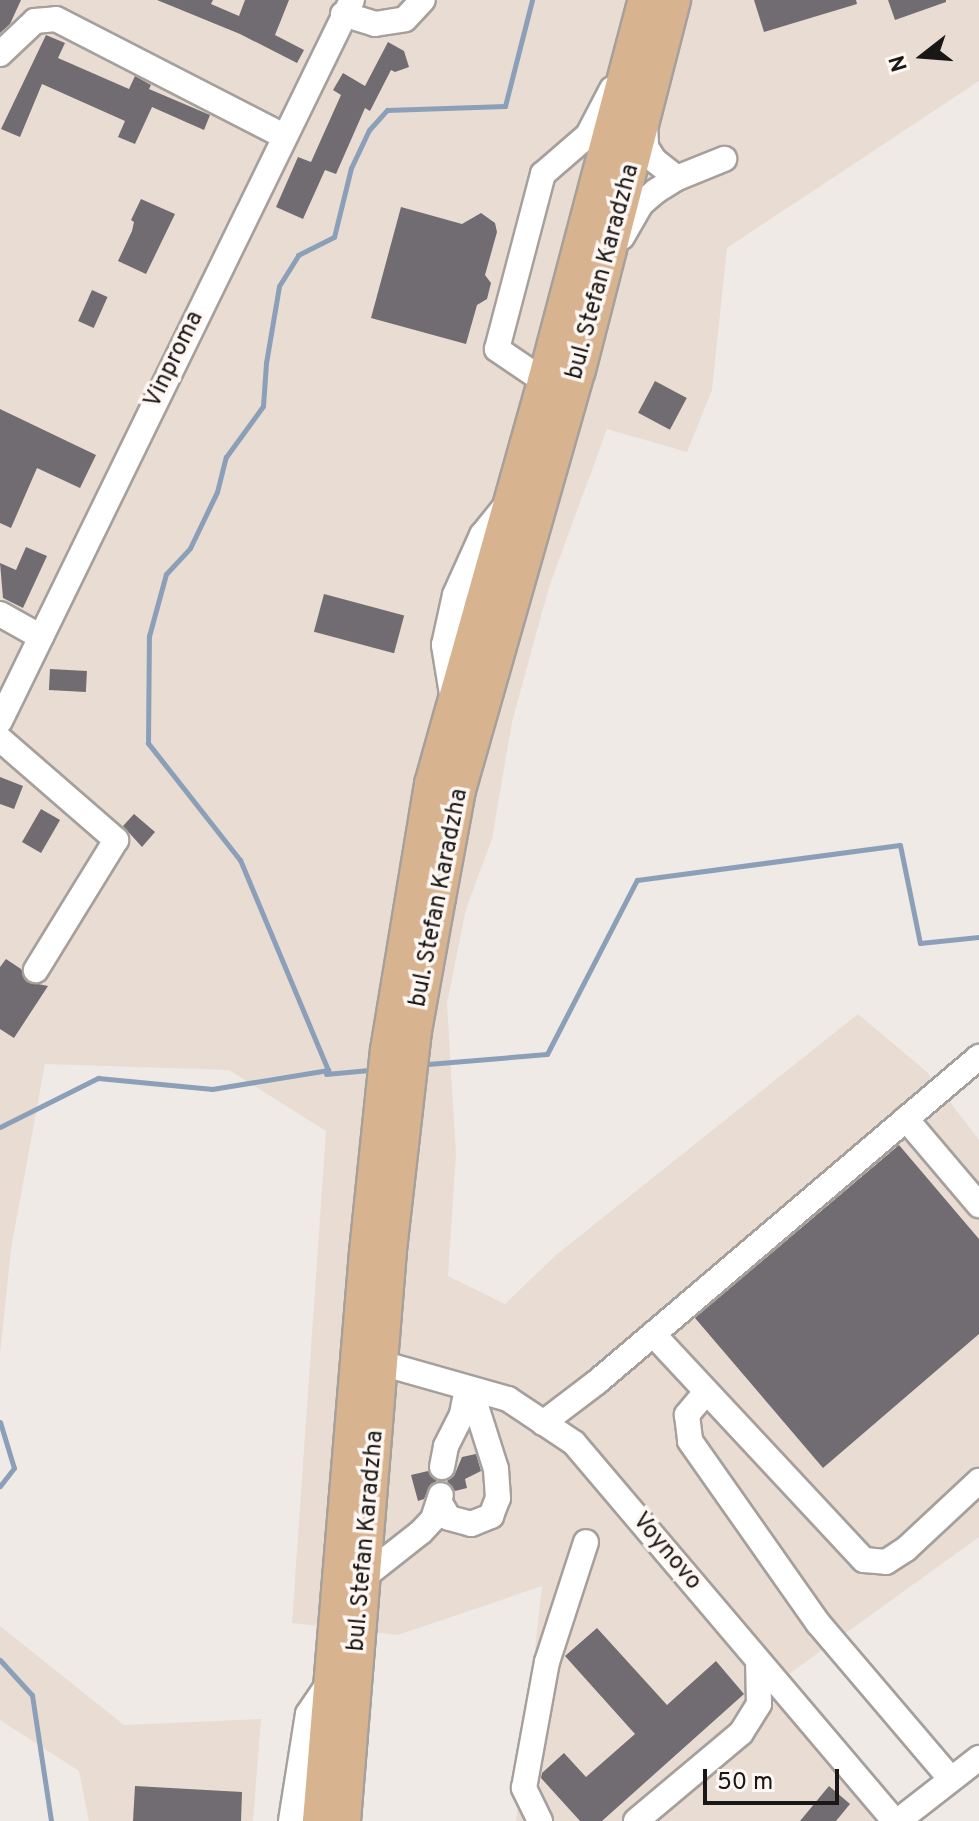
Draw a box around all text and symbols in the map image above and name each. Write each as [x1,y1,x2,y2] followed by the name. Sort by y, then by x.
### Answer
[883,16,963,96] north arrow
[884,52,915,75] text: N
[561,161,647,383] street label: bul. Stefan Karadzha
[139,307,211,413] street label: Vinproma
[405,786,475,1010] street label: bul. Stefan Karadzha
[343,1429,391,1653] street label: bul. Stefan Karadzha
[625,1507,707,1597] street label: Voynovo
[707,1753,843,1803] scale bar
[717,1768,773,1798] text: 50 m

